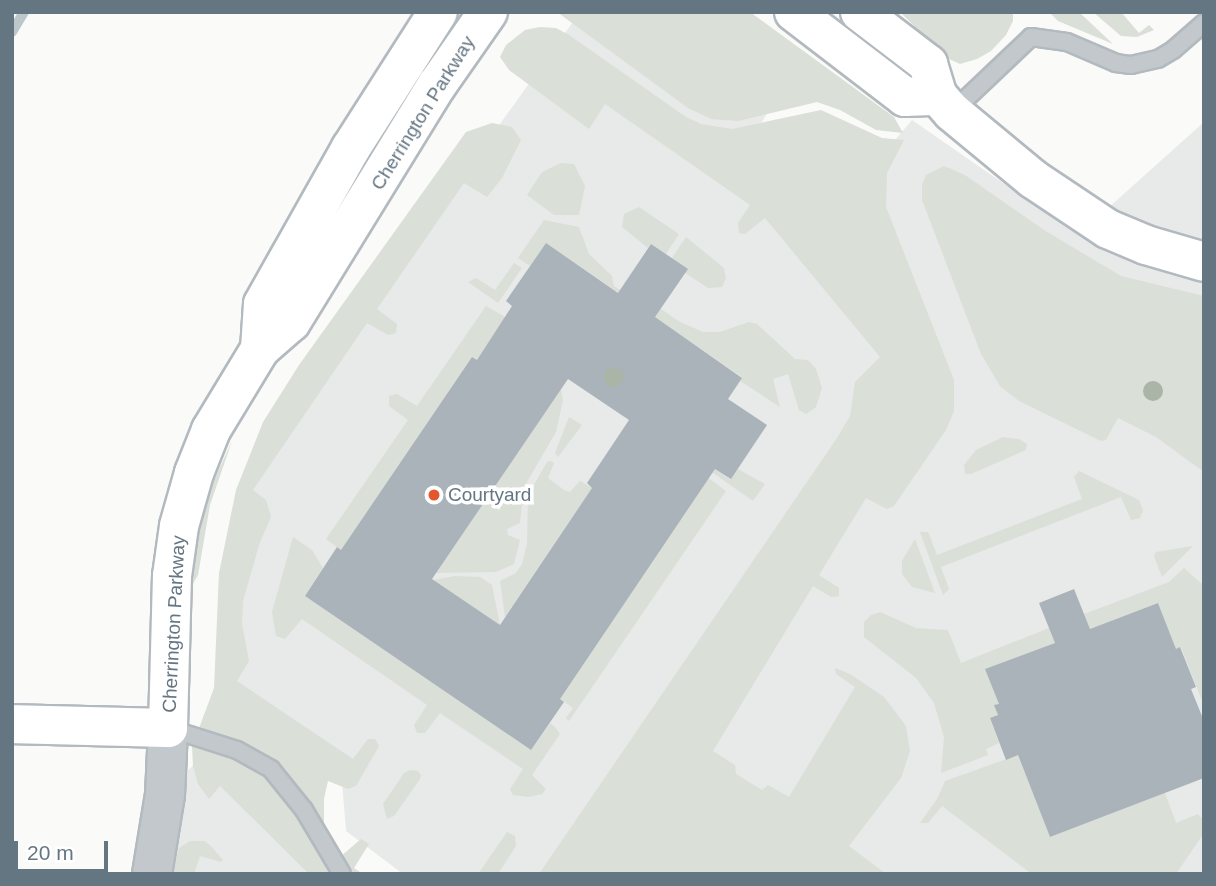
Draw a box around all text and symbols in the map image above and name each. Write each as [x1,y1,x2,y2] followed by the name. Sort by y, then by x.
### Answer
[366,32,480,194] street label: Cherrington Parkway
[448,484,531,506] place label: Courtyard
[426,487,442,503] marker: Courtyard
[158,535,190,713] street label: Cherrington Parkway
[18,826,112,870] scale bar
[27,841,74,864] text: 20 m

